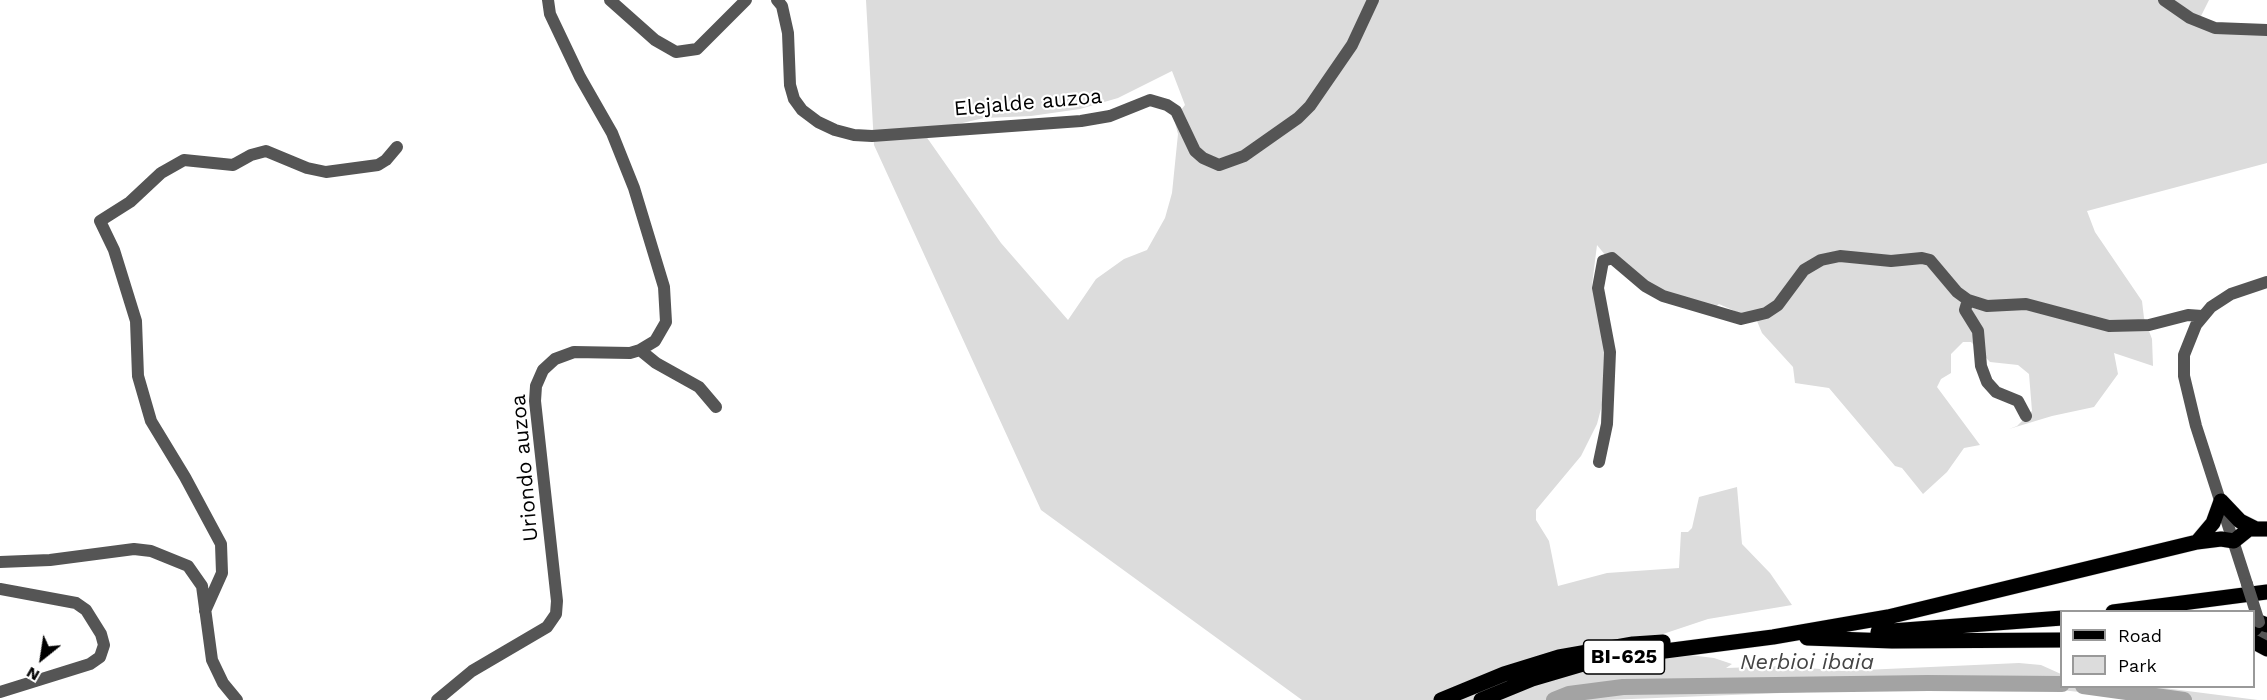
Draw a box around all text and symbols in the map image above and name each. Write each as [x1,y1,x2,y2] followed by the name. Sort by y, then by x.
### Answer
[953,84,1103,122] street label: Elejalde auzoa
[506,393,544,543] street label: Uriondo auzoa
[2060,610,2255,688] legend
[2118,625,2162,646] text: Road
[12,628,72,688] north arrow
[1584,640,1664,674] road number: BI-625
[1740,650,1874,676] water label: Nerbioi ibaia
[2118,655,2157,676] text: Park
[23,663,43,685] text: N

